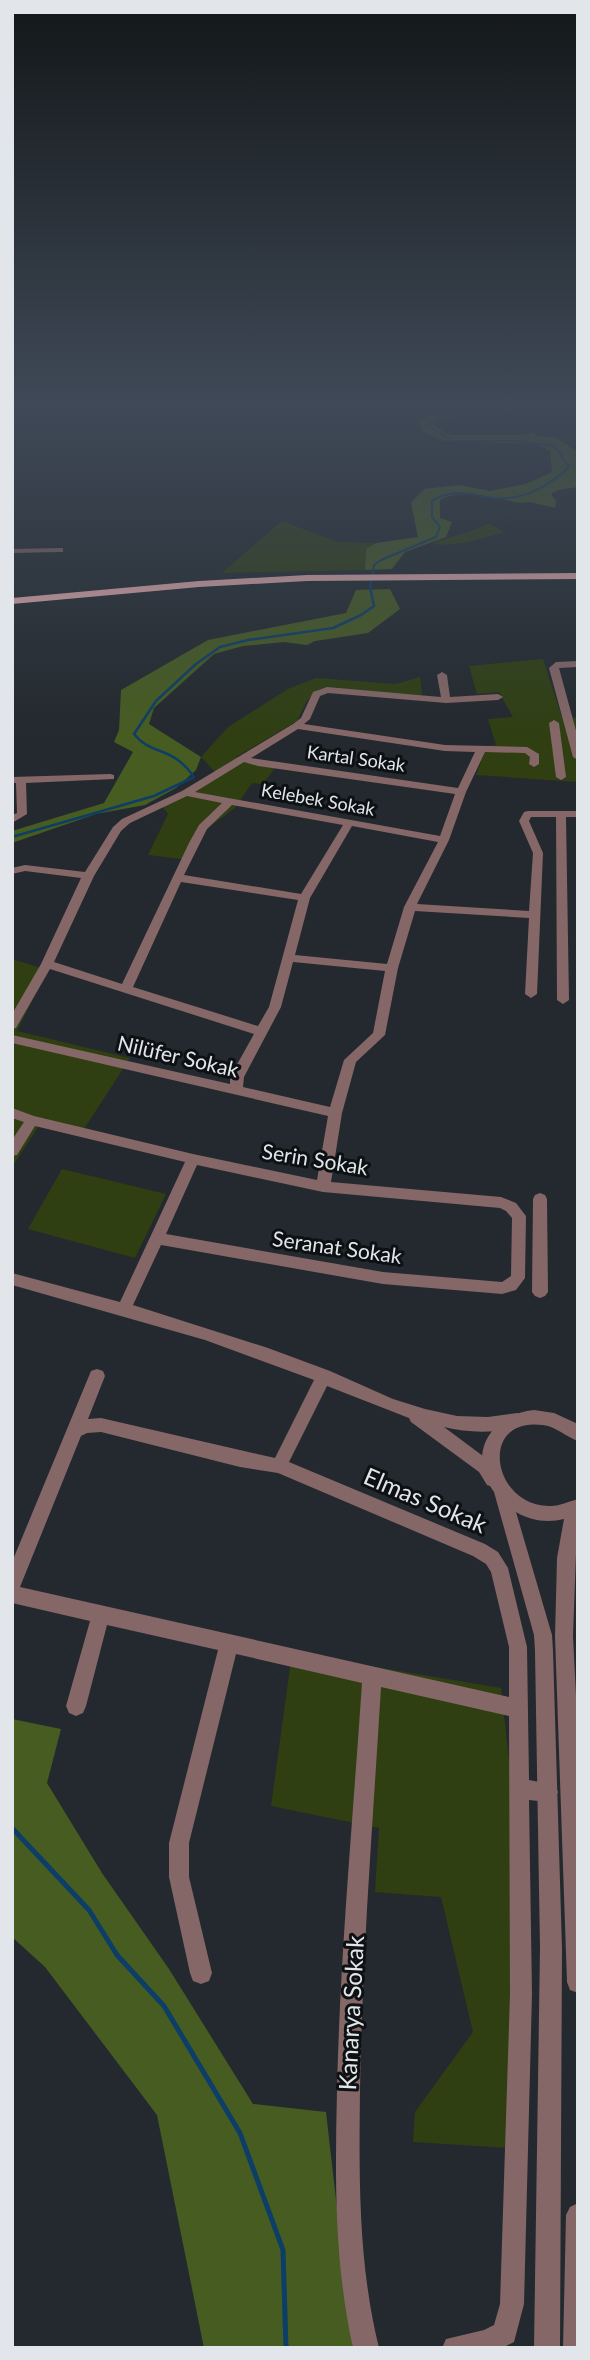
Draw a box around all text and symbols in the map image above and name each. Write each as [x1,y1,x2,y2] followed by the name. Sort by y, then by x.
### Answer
[306,740,407,776] street label: Kartal Sokak
[260,778,378,820] street label: Kelebek Sokak
[115,1029,242,1082] street label: Nilüfer Sokak
[260,1138,370,1179] street label: Serin Sokak
[271,1225,404,1268] street label: Seranat Sokak
[360,1461,492,1539] street label: Elmas Sokak
[332,1934,369,2091] street label: Kanarya Sokak

